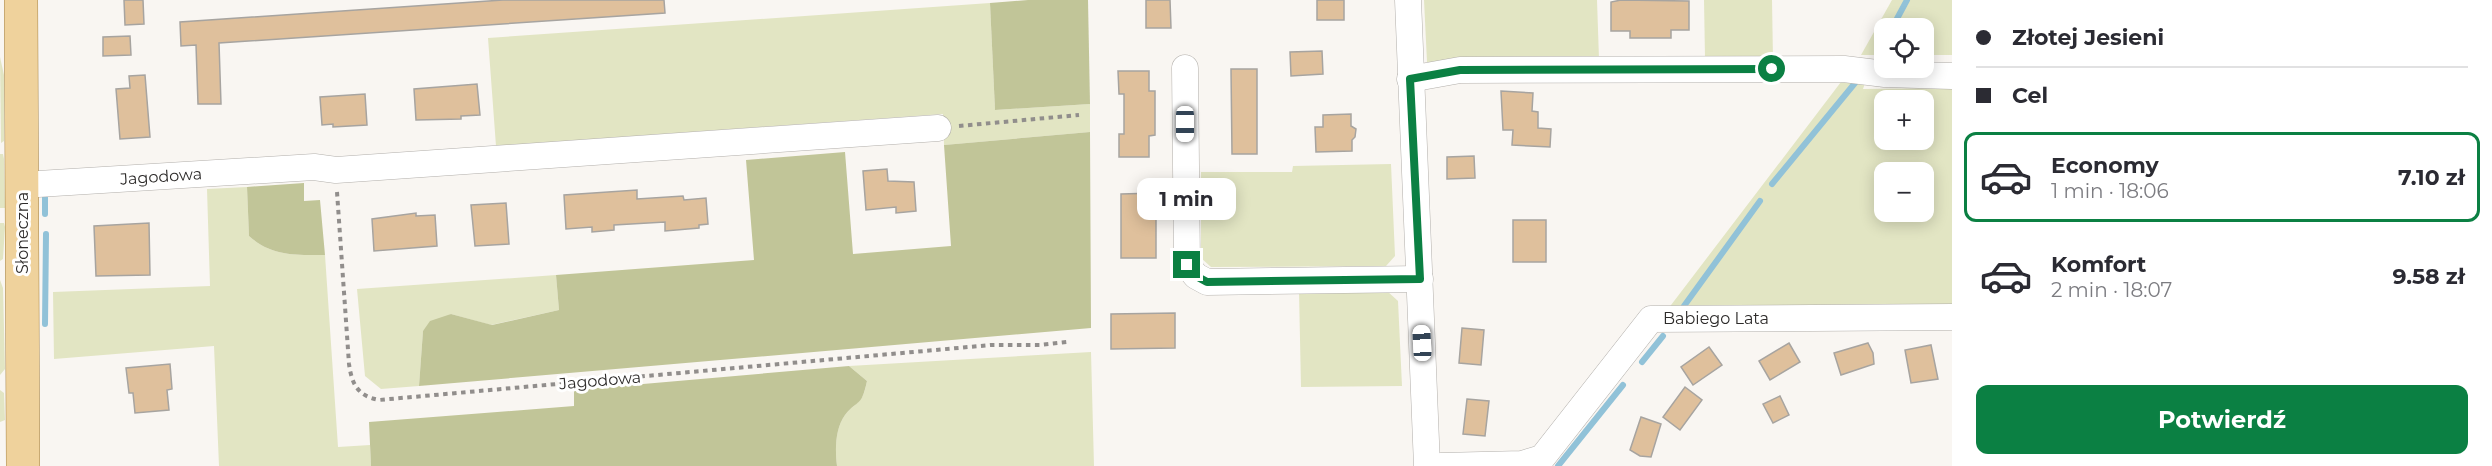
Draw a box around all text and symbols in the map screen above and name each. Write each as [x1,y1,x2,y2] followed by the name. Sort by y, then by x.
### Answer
[1874,18,1934,222] map controls
[1874,18,1934,78] button: locate
[2012,24,2164,51] text: Złotej Jesieni
[1758,55,1785,82] route start
[2012,82,2048,109] text: Cel
[1874,90,1934,150] button: +
[1176,106,1194,142] car
[1979,150,2033,204] icon: car
[2051,152,2159,179] text: Economy
[1874,162,1934,222] button: −
[118,164,203,189] street label: Jagodowa
[2398,164,2465,191] text: 7.10 zł
[1138,178,1236,220] callout: 1 min
[2051,179,2169,203] text: 1 min · 18:06
[1159,187,1214,211] text: 1 min
[13,192,32,274] street label: Słoneczna
[1979,249,2033,303] icon: car
[1173,251,1200,278] route end
[2051,251,2146,278] text: Komfort
[2393,263,2465,290] text: 9.58 zł
[2051,278,2172,302] text: 2 min · 18:07
[1663,309,1769,328] street label: Babiego Lata
[1412,325,1432,361] car
[557,367,642,394] street label: Jagodowa
[1976,385,2468,454] button: Potwierdź

